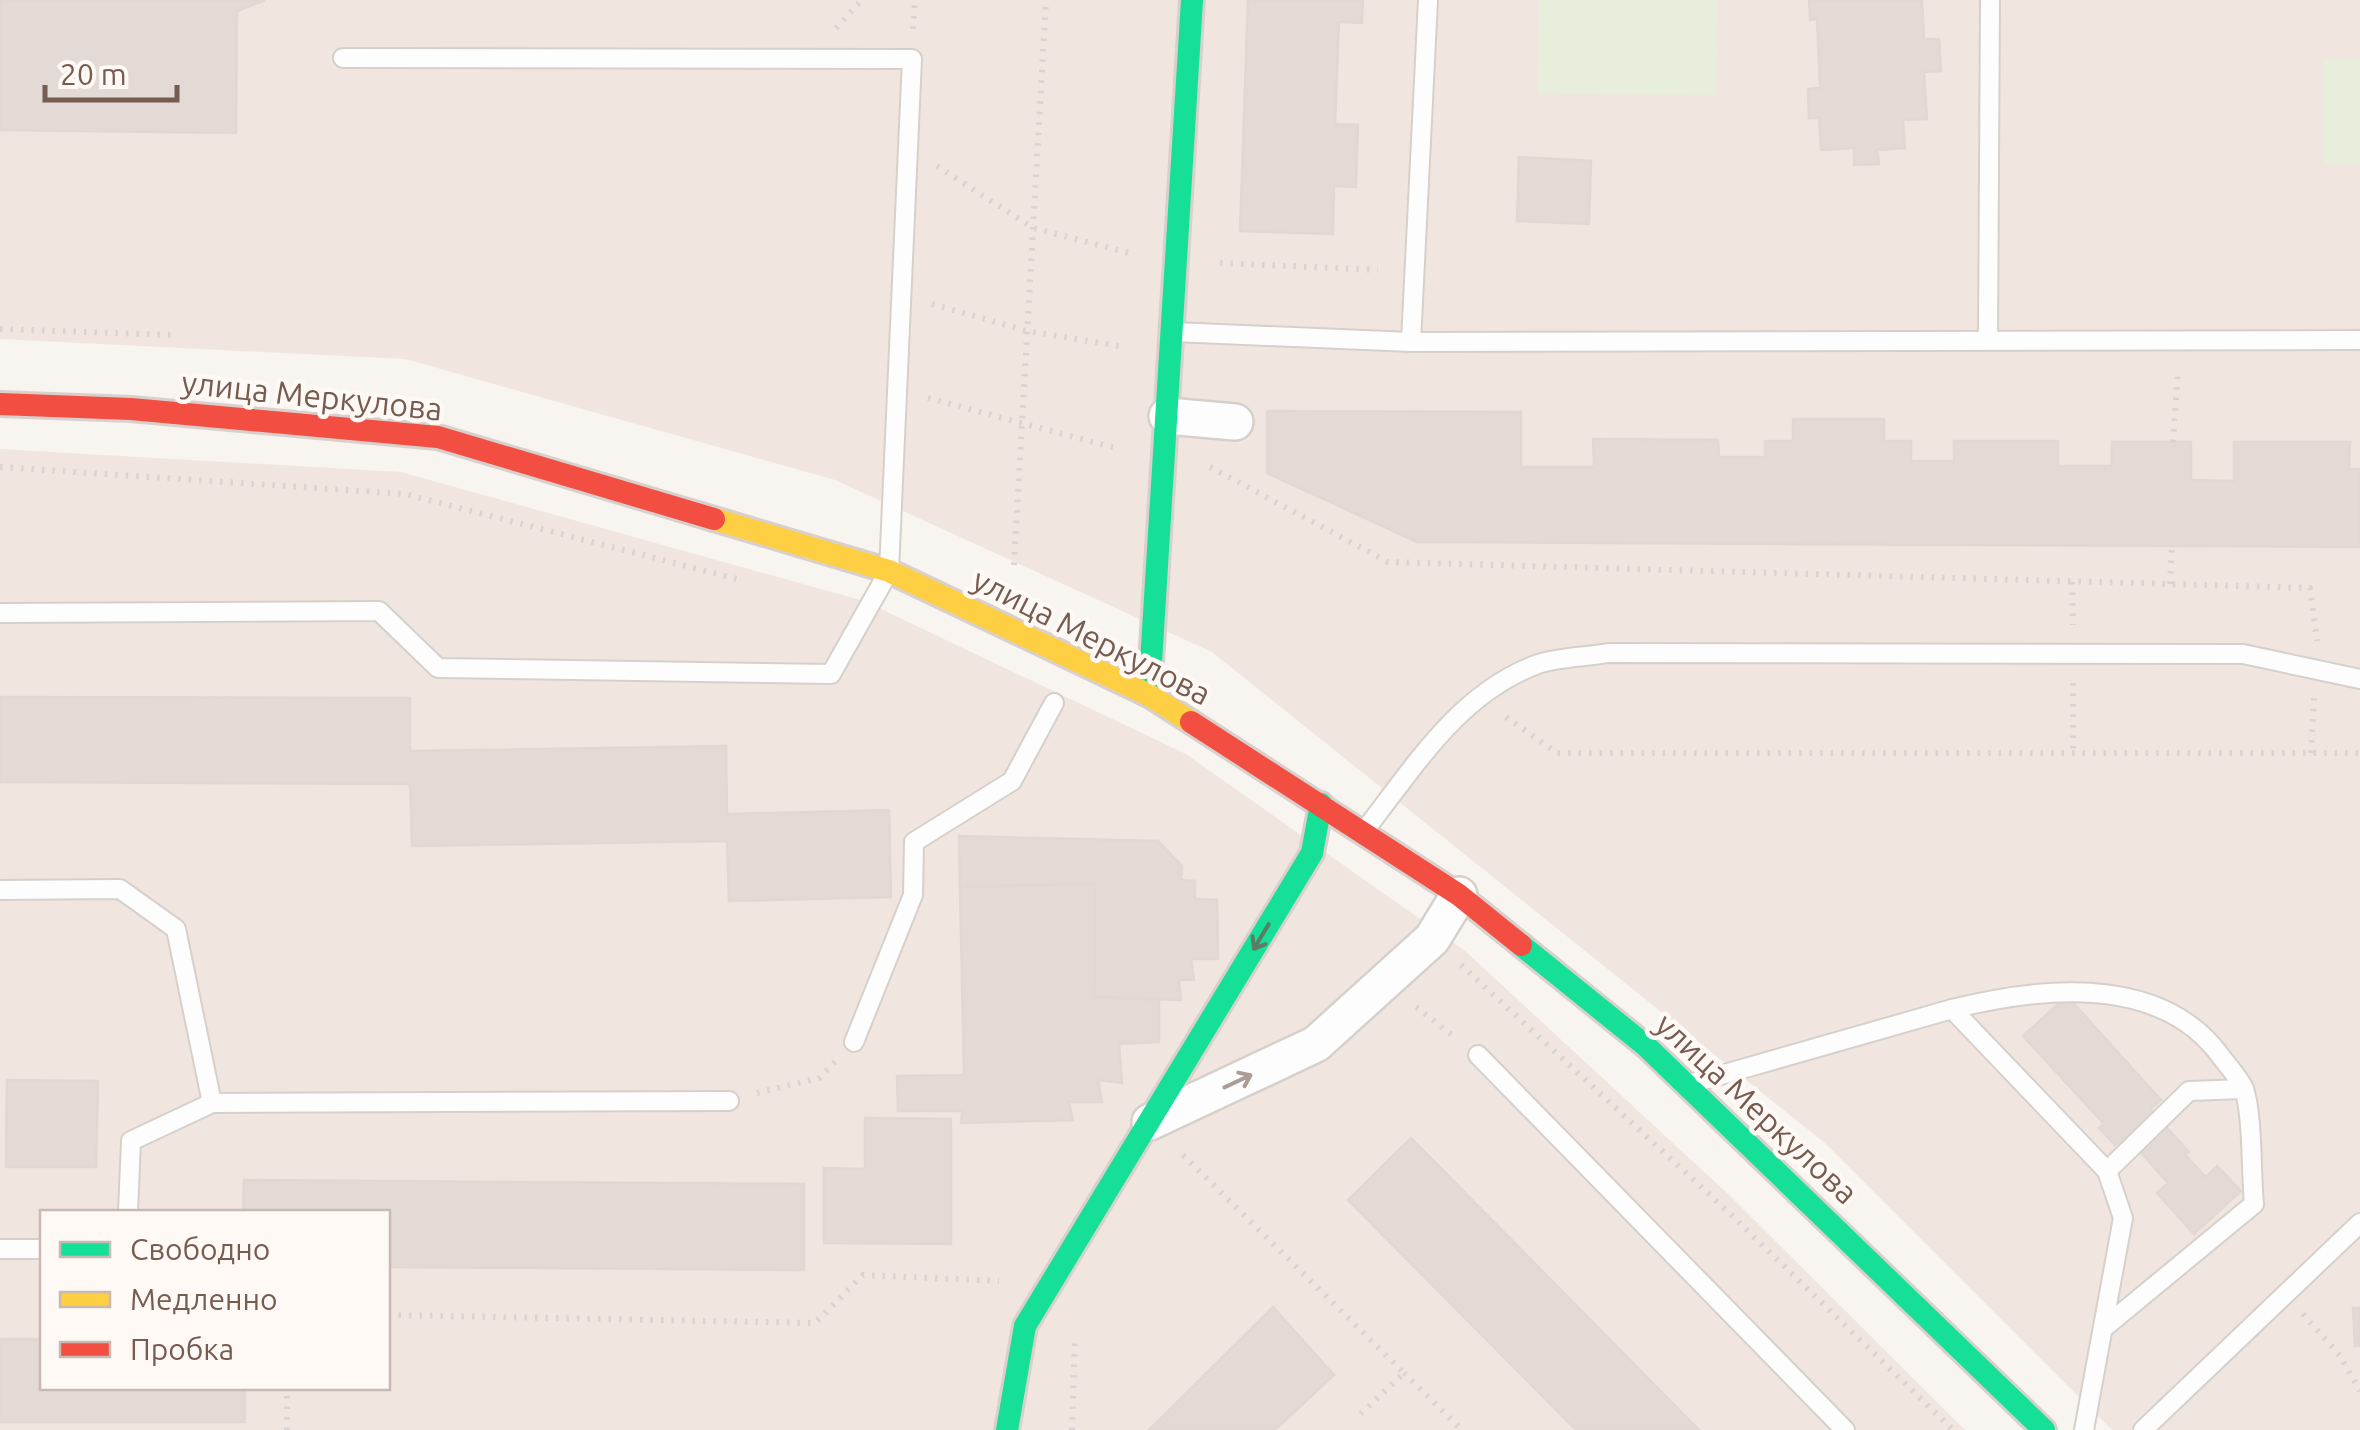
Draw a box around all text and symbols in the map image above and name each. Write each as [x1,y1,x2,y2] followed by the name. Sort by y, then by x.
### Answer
[45,40,178,102] scale bar
[60,57,127,91] text: 20 m
[180,363,444,427] street label: улица Меркулова
[967,560,1217,712] street label: улица Меркулова
[1251,922,1271,951] one-way arrow
[1649,1005,1865,1211] street label: улица Меркулова
[1222,1071,1253,1089] one-way arrow
[40,1210,390,1390] legend
[130,1232,270,1266] text: Свободно
[130,1282,278,1316] text: Медленно
[130,1332,234,1366] text: Пробка

